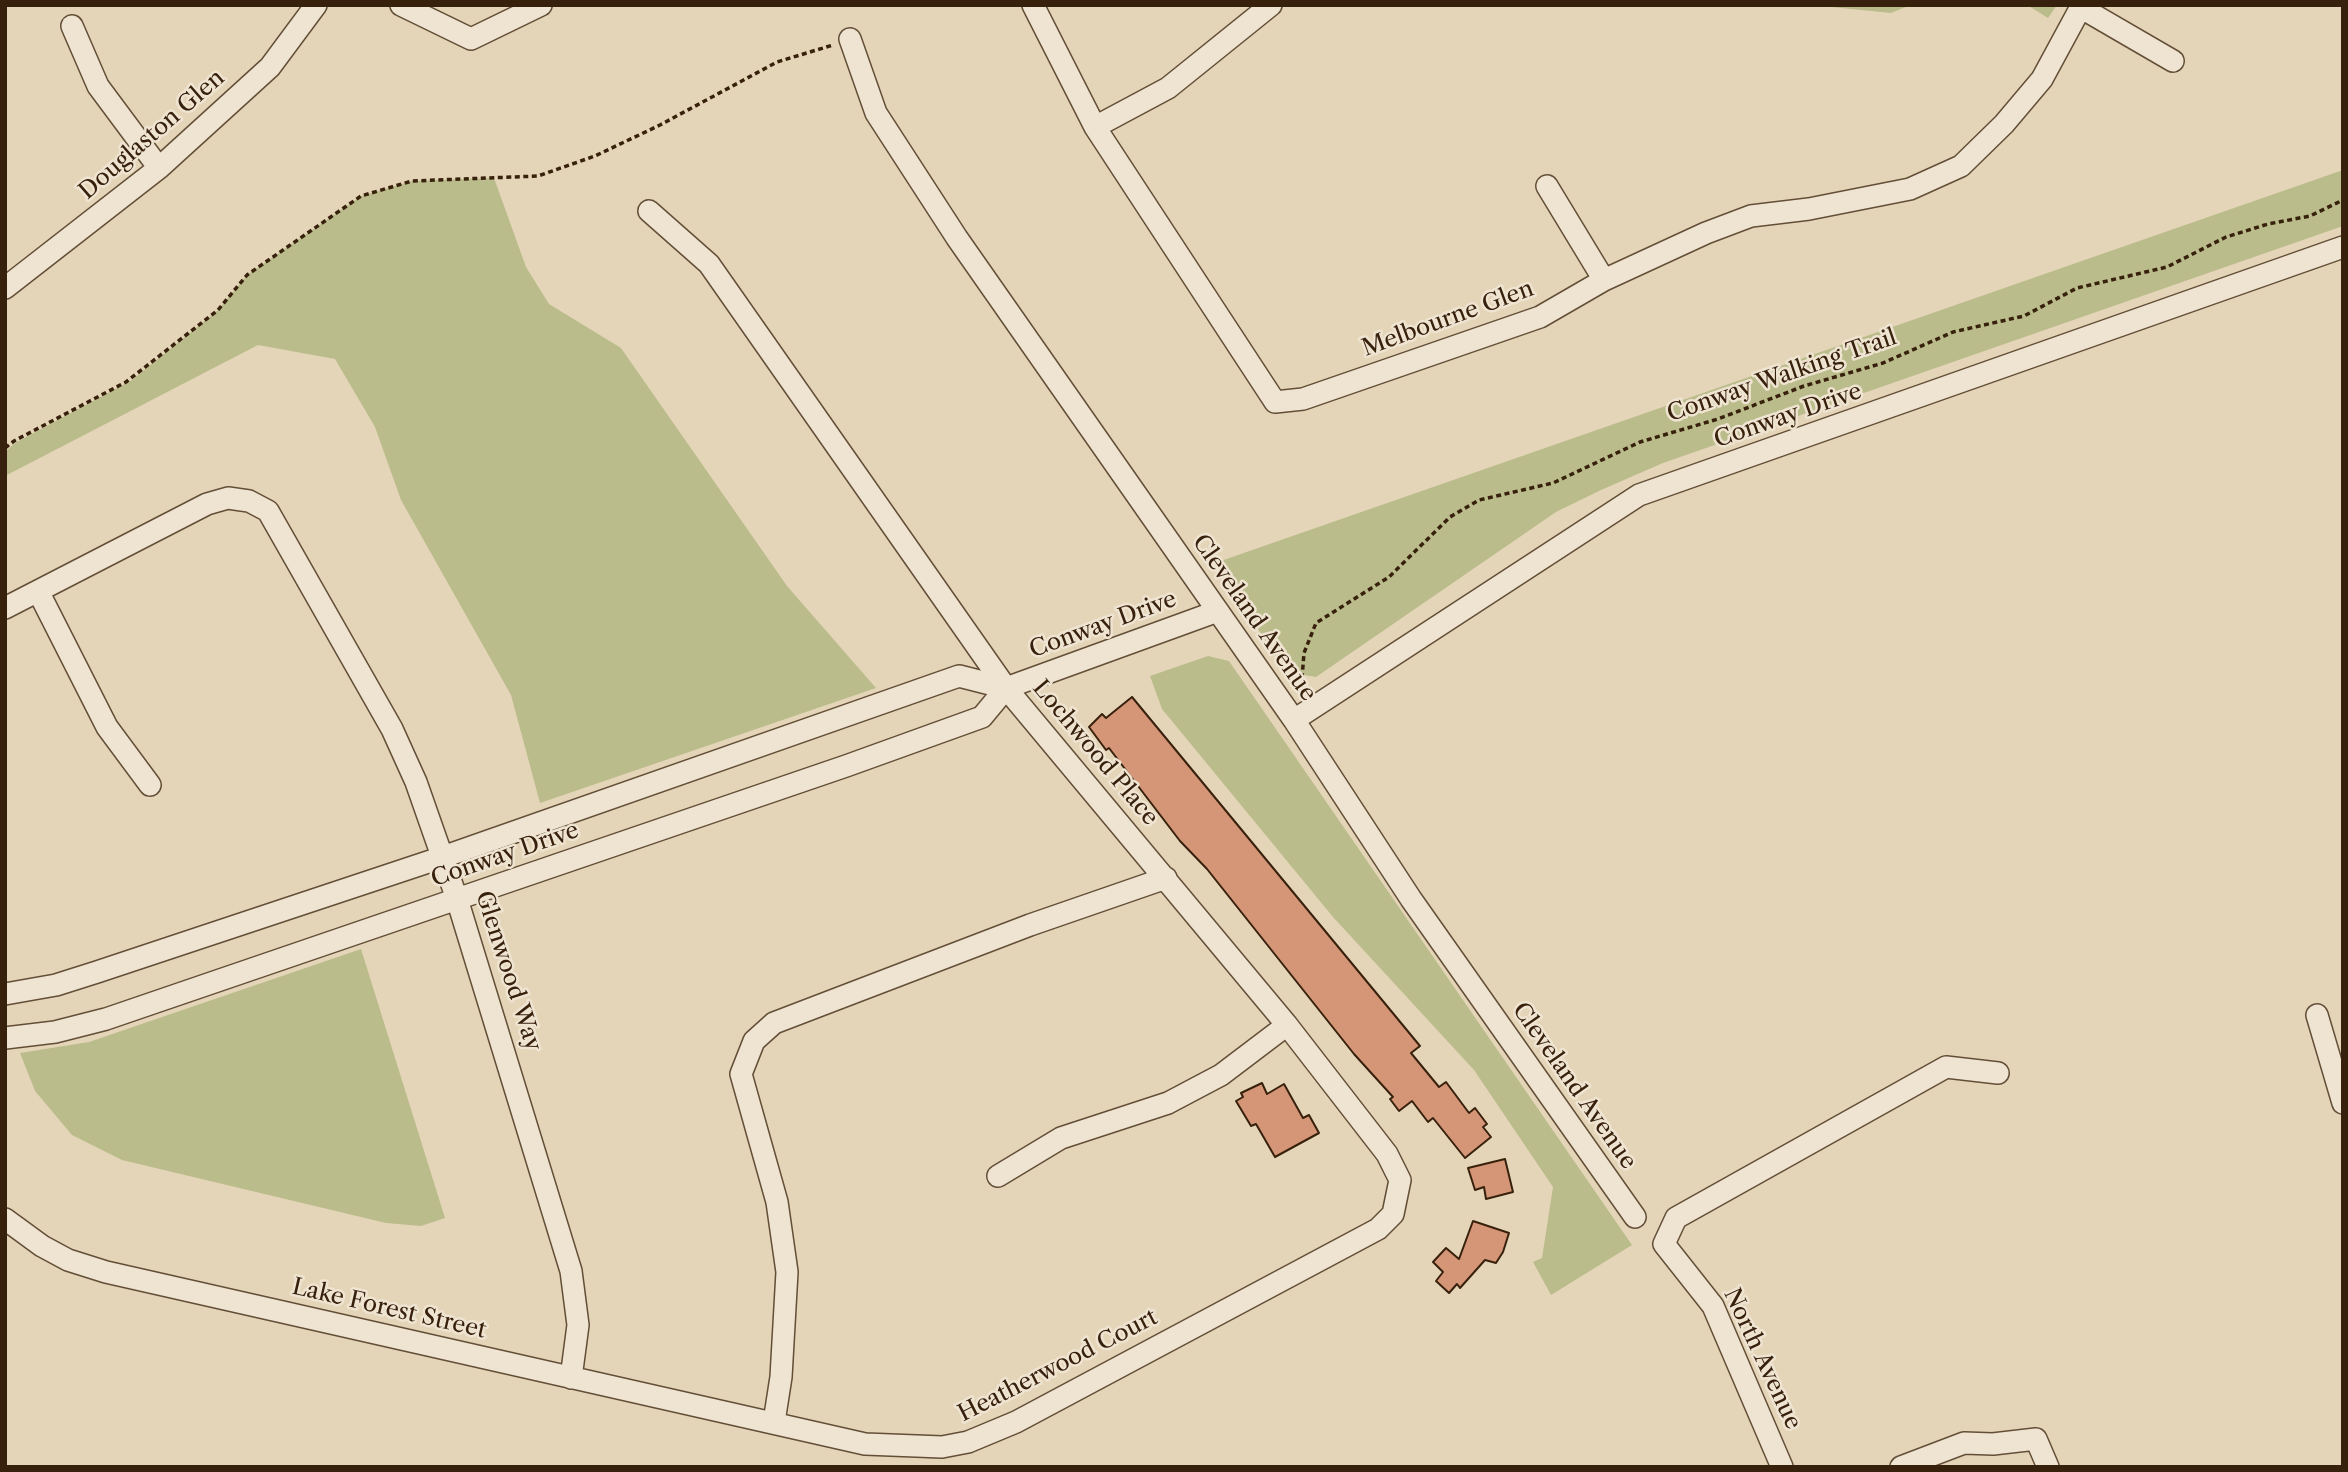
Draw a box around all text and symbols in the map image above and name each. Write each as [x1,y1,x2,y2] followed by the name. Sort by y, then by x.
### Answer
[74,64,230,206] street label: Douglaston Glen
[1359,275,1537,363] street label: Melbourne Glen
[1664,324,1900,428] street label: Conway Walking Trail
[1711,378,1865,454] street label: Conway Drive
[1186,529,1322,707] street label: Cleveland Avenue
[1026,586,1180,664] street label: Conway Drive
[1026,675,1164,831] street label: Lochwood Place
[428,817,582,893] street label: Conway Drive
[469,888,547,1054] street label: Glenwood Way
[1506,997,1642,1175] street label: Cleveland Avenue
[289,1273,489,1345] street label: Lake Forest Street
[1717,1284,1807,1434] street label: North Avenue
[954,1304,1162,1428] street label: Heatherwood Court

